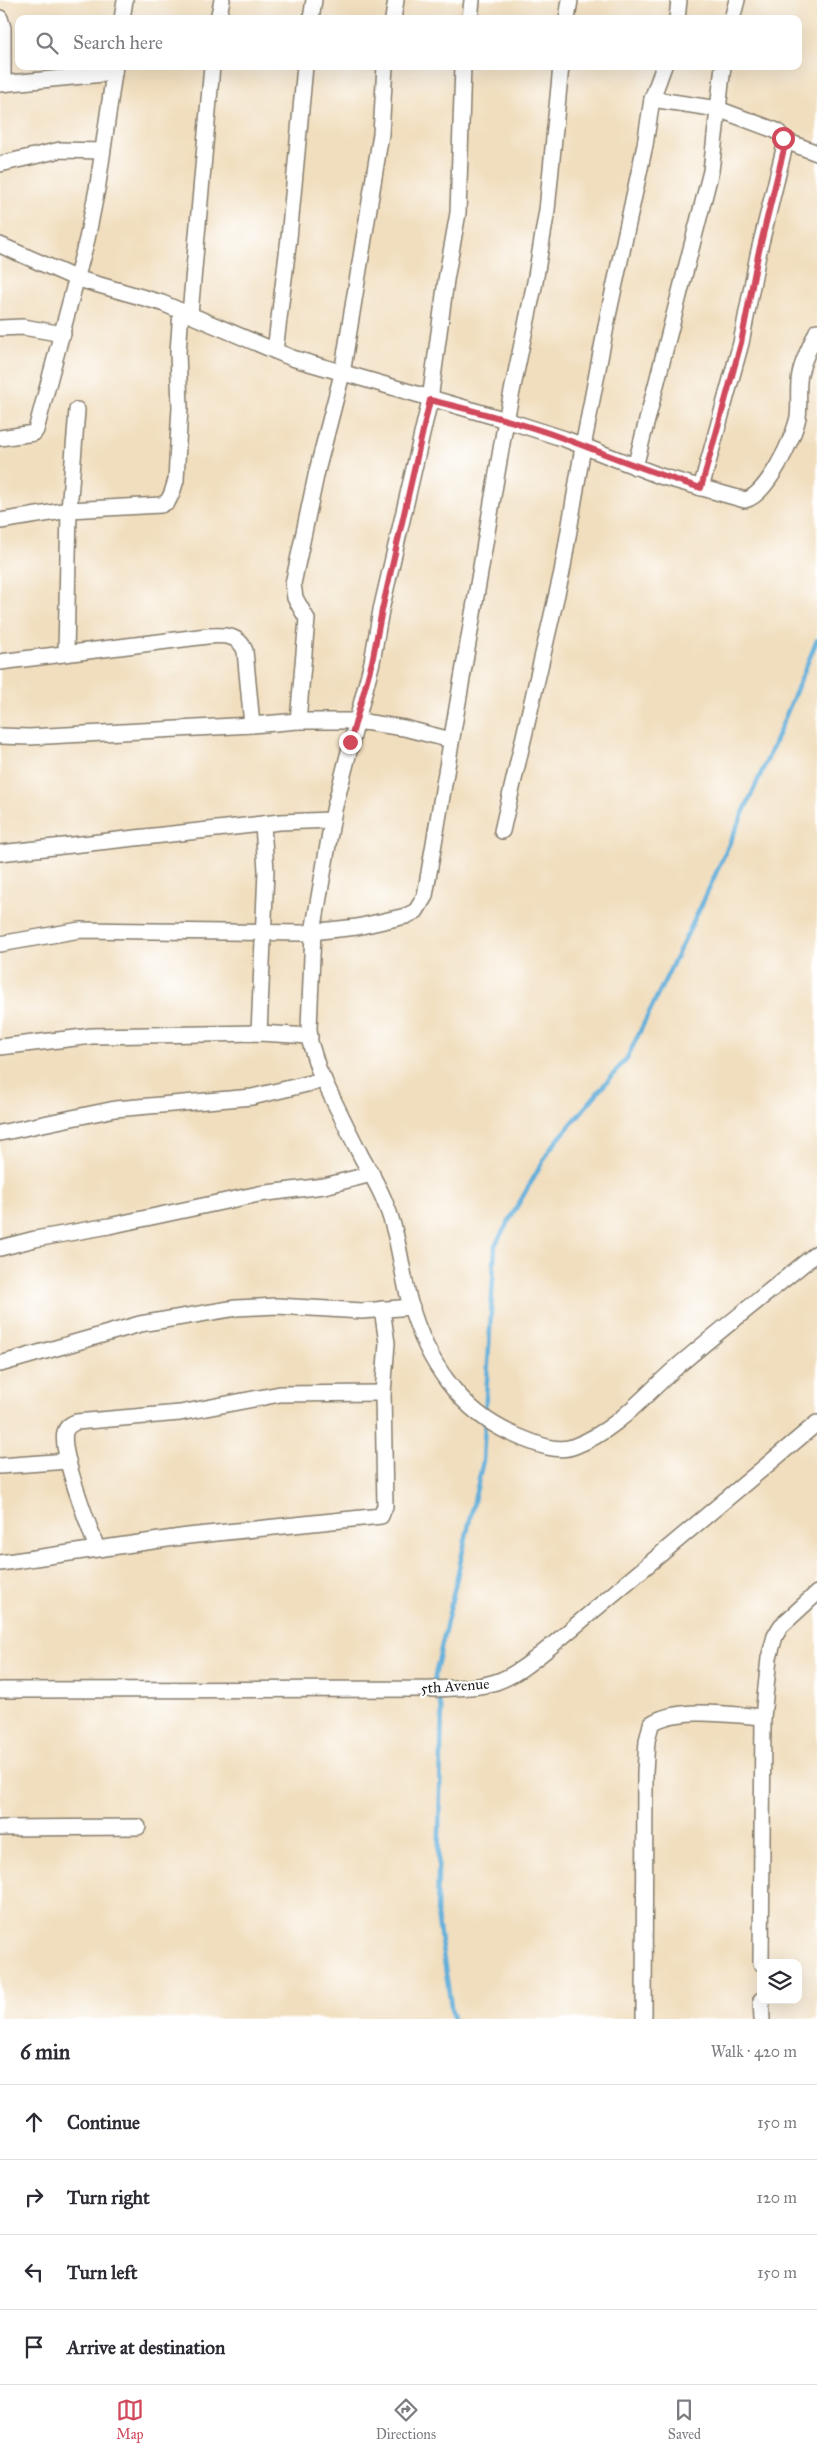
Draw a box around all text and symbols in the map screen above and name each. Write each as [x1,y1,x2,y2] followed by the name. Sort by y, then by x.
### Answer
[15,15,802,70] search box
[33,29,61,57] icon: search
[73,31,163,54] text: Search here
[772,127,795,150] route start
[339,731,362,754] route end
[420,1675,490,1697] street label: 5th Avenue
[757,1959,802,2004] map controls
[757,1959,802,2004] button: layers
[20,2039,70,2065] text: 6 min
[711,2042,797,2061] text: Walk · 420 m
[20,2108,48,2136] icon: ahead
[67,2111,140,2134] text: Continue
[757,2113,797,2132] text: 150 m
[20,2183,48,2211] icon: right
[67,2186,150,2209] text: Turn right
[757,2188,797,2207] text: 120 m
[20,2258,48,2286] icon: left
[67,2261,137,2284] text: Turn left
[757,2263,797,2282] text: 150 m
[20,2333,48,2361] icon: arrive
[67,2336,225,2359] text: Arrive at destination
[116,2396,144,2443] tab: Map
[376,2396,436,2443] tab: Directions
[668,2396,701,2443] tab: Saved

